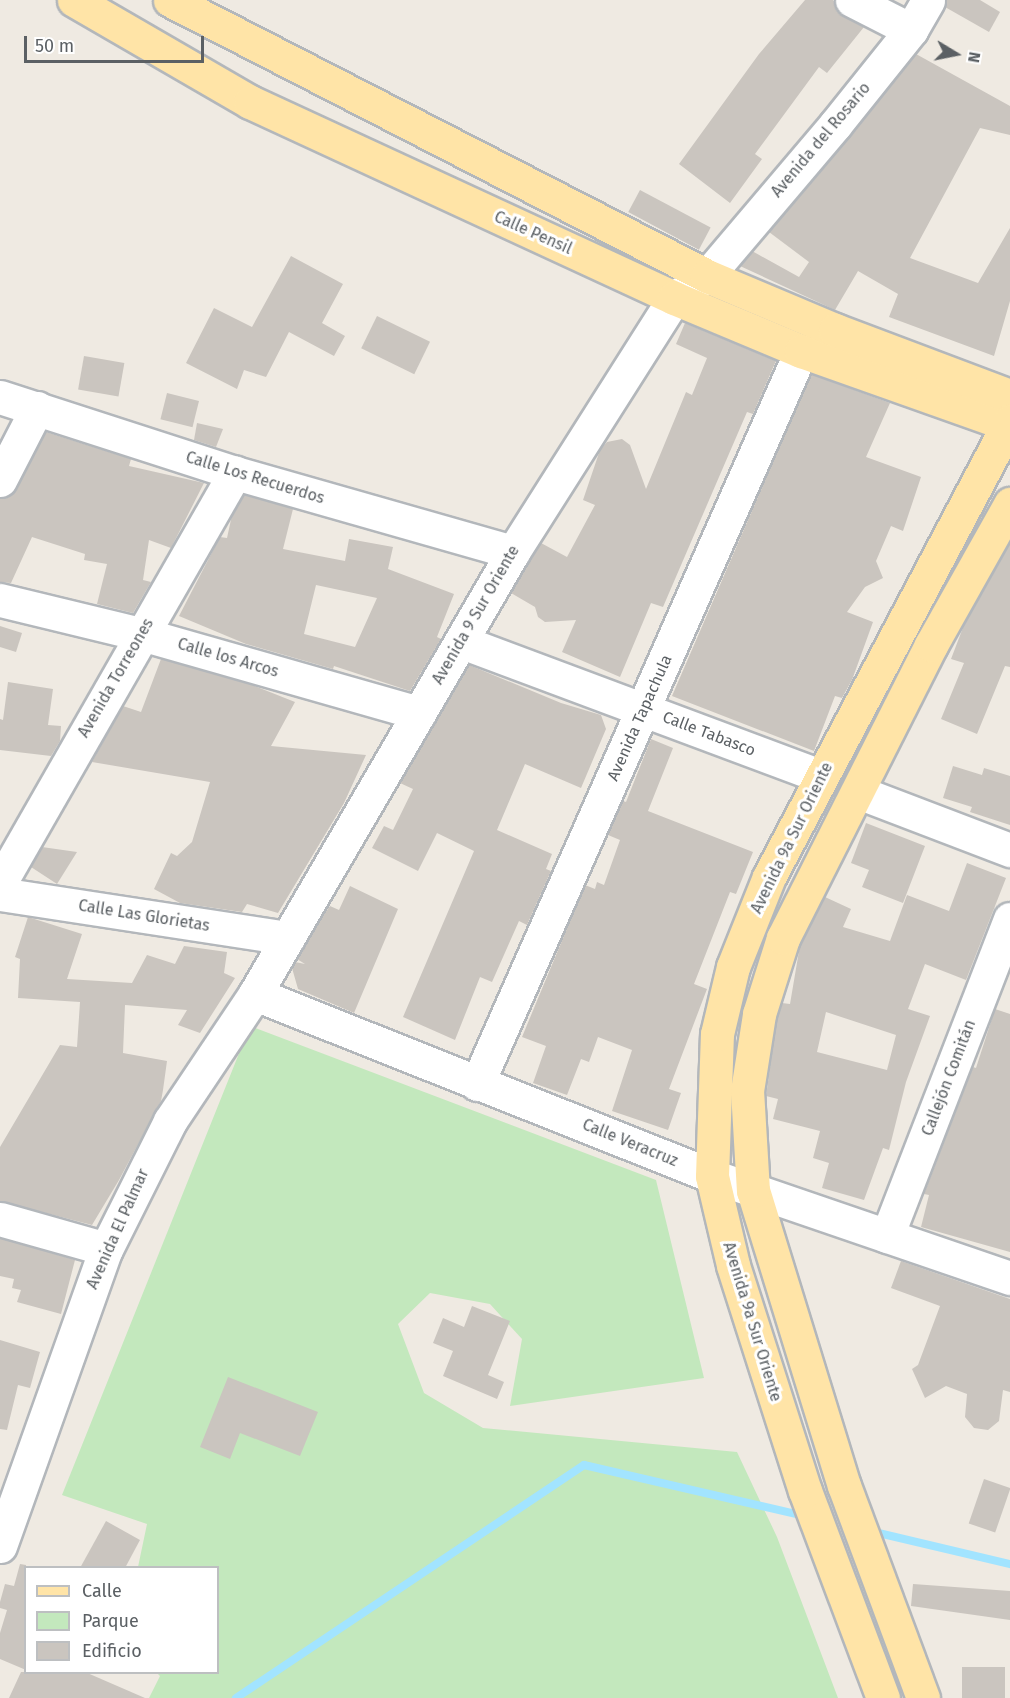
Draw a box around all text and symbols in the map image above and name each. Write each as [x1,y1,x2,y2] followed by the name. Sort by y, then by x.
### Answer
[27,24,207,62] scale bar
[926,24,986,84] north arrow
[35,35,74,57] text: 50 m
[964,50,984,64] text: N
[767,79,875,201] street label: Avenida del Rosario
[491,207,575,259] street label: Calle Pensil
[183,448,327,508] street label: Calle Los Recuerdos
[428,542,524,688] street label: Avenida 9 Sur Oriente
[74,615,158,741] street label: Avenida Torreones
[175,634,281,682] street label: Calle los Arcos
[604,652,676,784] street label: Avenida Tapachula
[660,708,758,760] street label: Calle Tabasco
[747,759,837,917] street label: Avenida 9a Sur Oriente
[77,896,211,936] street label: Calle Las Glorietas
[918,1017,980,1139] street label: Callejón Comitán
[579,1115,681,1171] street label: Calle Veracruz
[83,1166,153,1292] street label: Avenida El Palmar
[719,1240,785,1404] street label: Avenida 9a Sur Oriente
[24,1566,219,1674] legend
[82,1580,122,1602] text: Calle
[82,1610,139,1632] text: Parque
[82,1640,142,1662] text: Edificio

